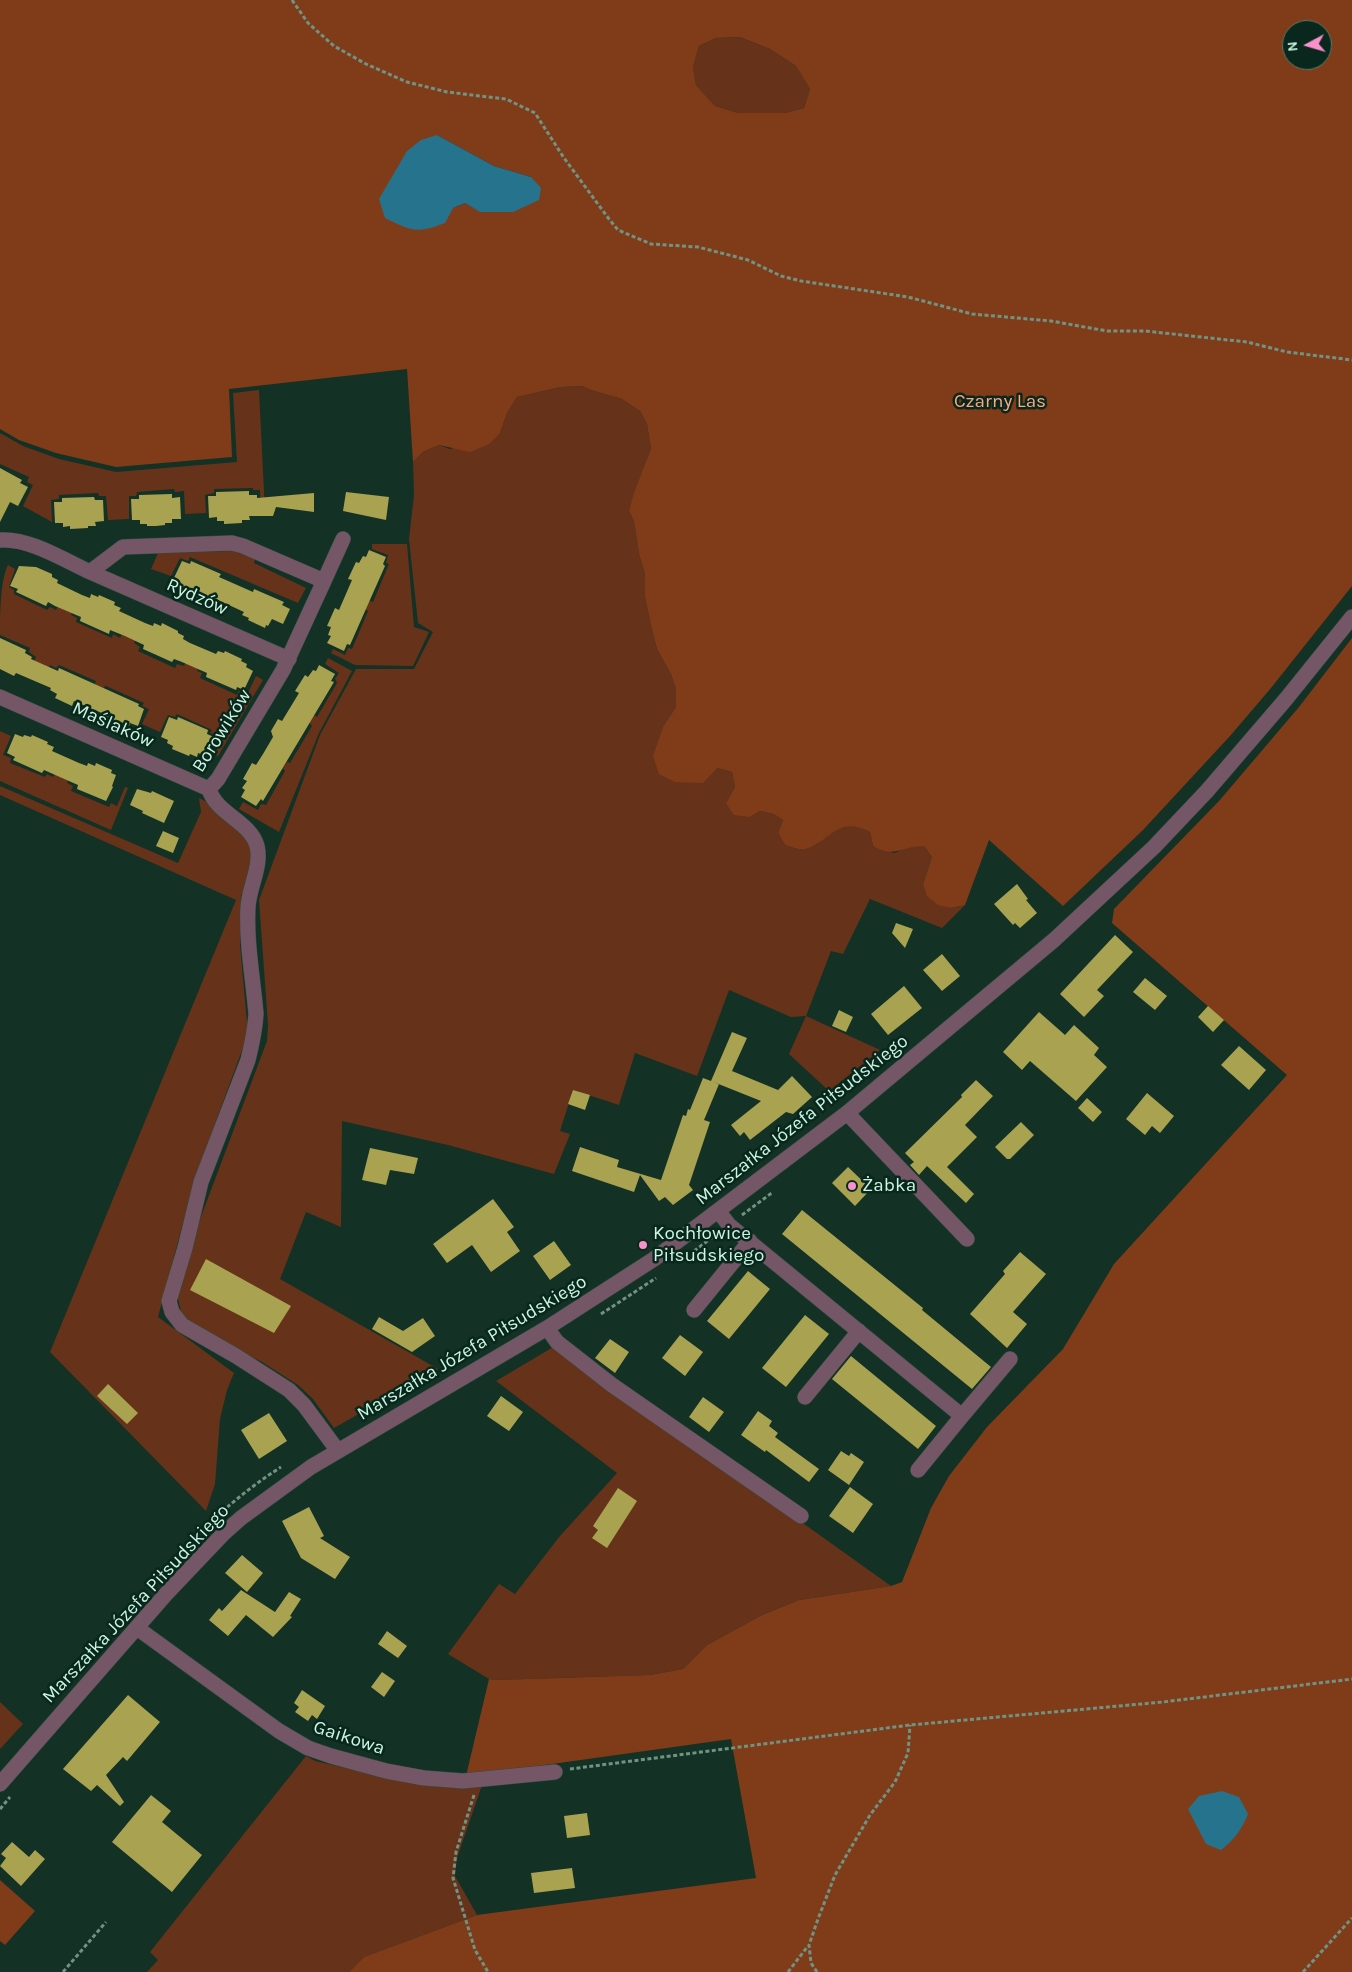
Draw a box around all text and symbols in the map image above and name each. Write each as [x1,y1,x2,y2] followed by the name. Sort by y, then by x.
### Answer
[1282,20,1332,70] north arrow
[1284,41,1302,52] text: N
[954,391,1046,413] park label: Czarny Las
[163,573,231,621] street label: Rydzów
[187,685,257,777] street label: Borowików
[69,697,157,753] street label: Maślaków
[691,1030,913,1210] street label: Marszałka Józefa Piłsudskiego
[862,1175,916,1197] place label: Żabka
[846,1180,858,1192] marker: Żabka
[653,1223,764,1267] place label: Kochłowice Piłsudskiego
[637,1239,649,1251] marker: Kochłowice Piłsudskiego
[353,1270,591,1426] street label: Marszałka Józefa Piłsudskiego
[38,1500,234,1708] street label: Marszałka Józefa Piłsudskiego
[310,1716,388,1760] street label: Gaikowa

